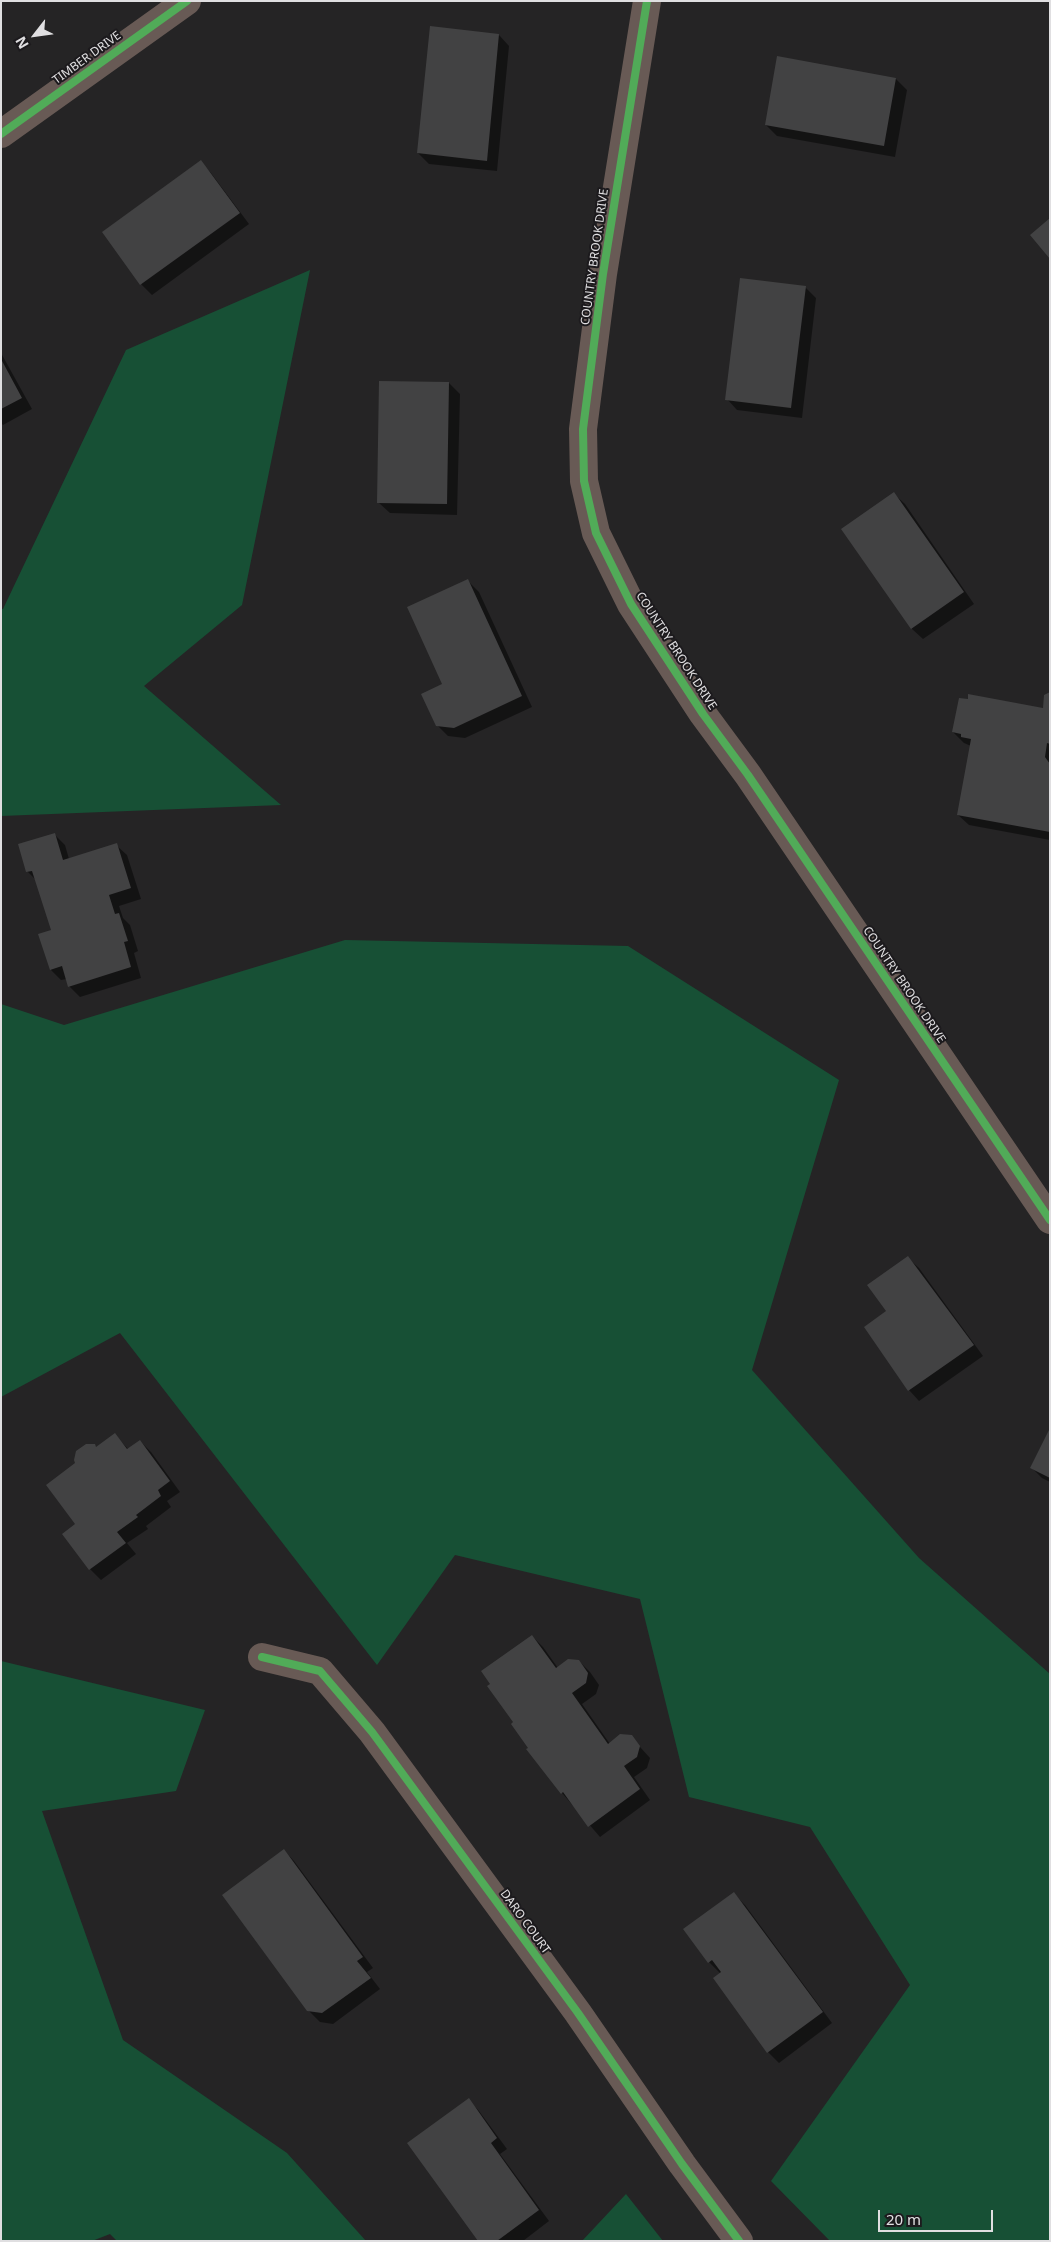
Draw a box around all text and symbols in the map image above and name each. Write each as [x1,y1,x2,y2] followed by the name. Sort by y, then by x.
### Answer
[10,10,60,60] north arrow
[50,28,124,88] street label: TIMBER DRIVE
[11,33,33,52] text: N
[578,188,612,326] street label: COUNTRY BROOK DRIVE
[633,589,719,713] street label: COUNTRY BROOK DRIVE
[860,924,948,1046] street label: COUNTRY BROOK DRIVE
[497,1887,553,1957] street label: DARO COURT
[881,2200,996,2232] scale bar
[886,2209,921,2229] text: 20 m

